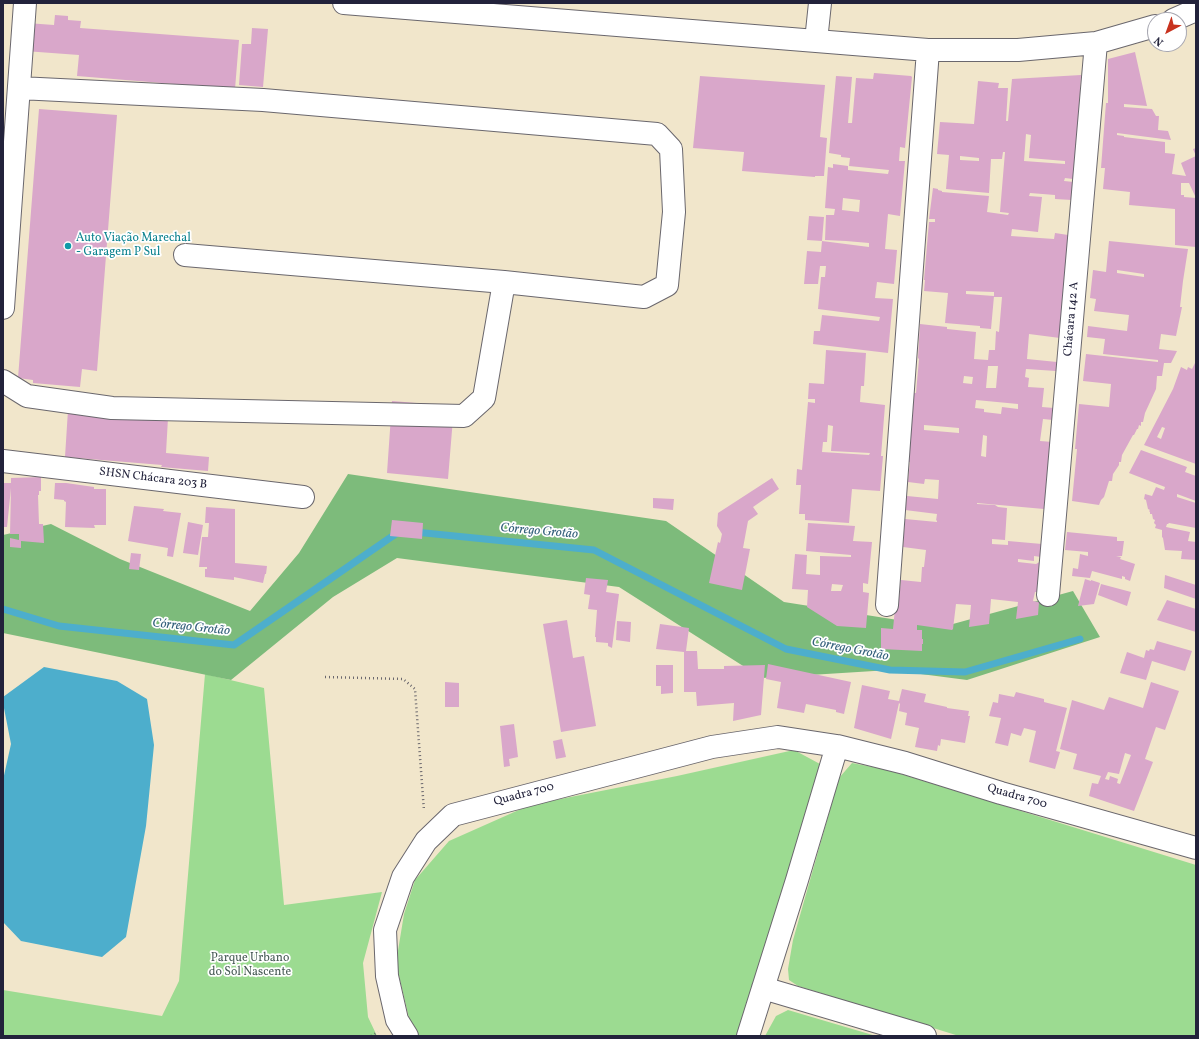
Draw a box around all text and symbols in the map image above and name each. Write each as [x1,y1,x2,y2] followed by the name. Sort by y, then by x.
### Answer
[1147,12,1187,52] north arrow
[1152,32,1167,49] text: N
[76,232,191,260] place label: Auto Viação Marechal - Garagem P Sul
[63,241,73,251] marker: Auto Viação Marechal - Garagem P Sul
[1062,281,1082,357] street label: Chácara 142 A
[98,465,208,493] street label: SHSN Chácara 203 B
[499,521,579,543] water label: Córrego Grotão
[151,616,231,640] water label: Córrego Grotão
[810,635,890,665] water label: Córrego Grotão
[492,780,556,810] street label: Quadra 700
[985,782,1049,812] street label: Quadra 700
[209,952,291,980] park label: Parque Urbano do Sol Nascente

